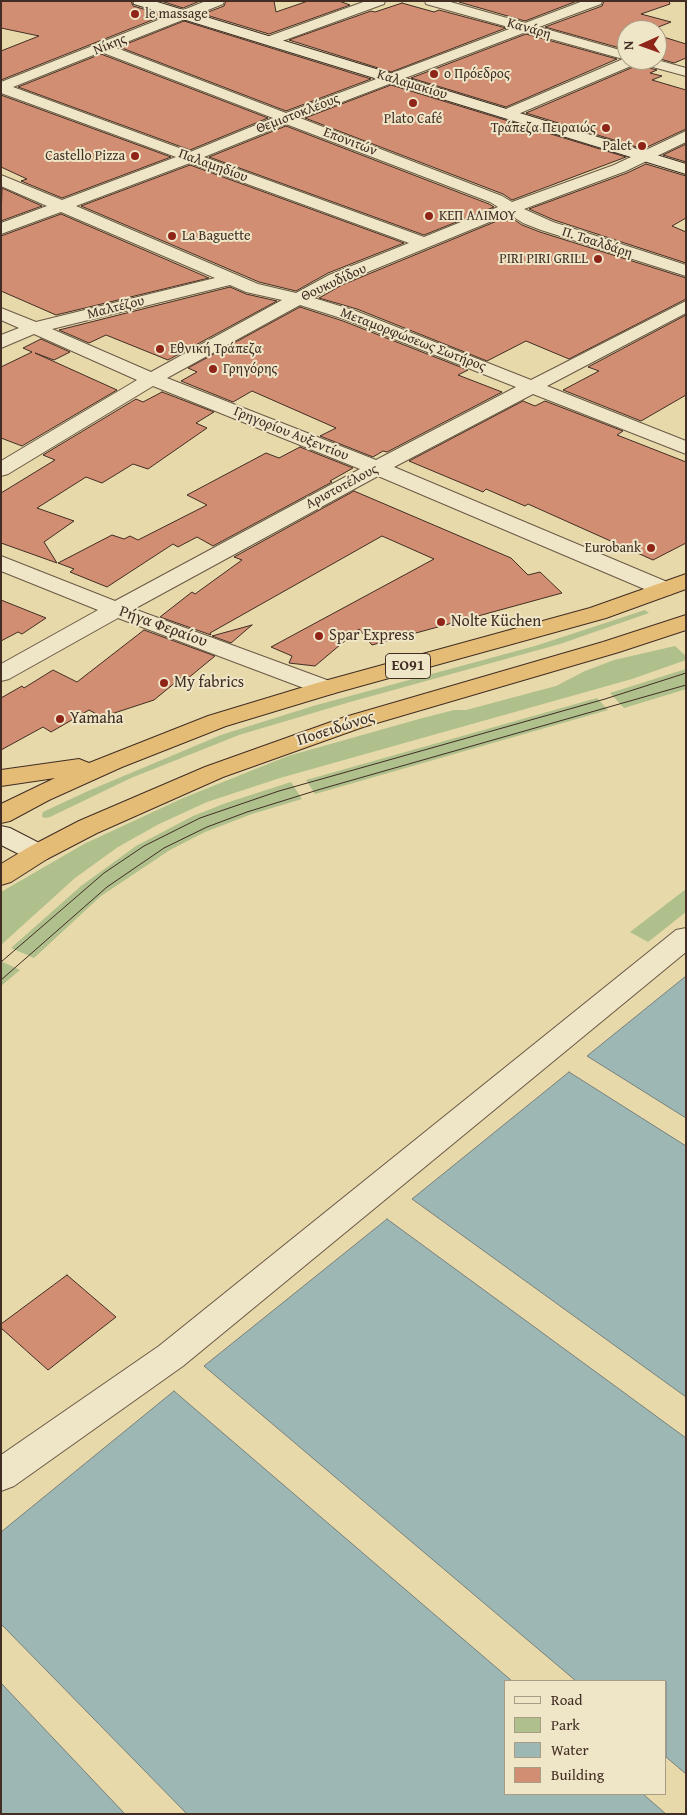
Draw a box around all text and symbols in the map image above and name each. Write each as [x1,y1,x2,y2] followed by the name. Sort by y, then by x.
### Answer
[145,6,208,22] place label: le massage
[129,8,141,20] marker: le massage
[505,15,553,43] street label: Κανάρη
[617,20,667,70] north arrow
[91,31,129,59] street label: Νίκης
[618,40,638,51] text: N
[375,66,449,104] street label: Καλαμακίου
[444,66,510,82] place label: ο Πρόεδρος
[428,68,440,80] marker: ο Πρόεδρος
[254,90,342,138] street label: Θεμιστοκλέους
[407,97,419,109] marker: Plato Café
[384,111,442,127] place label: Plato Café
[491,120,596,136] place label: Τράπεζα Πειραιώς
[600,122,612,134] marker: Τράπεζα Πειραιώς
[321,124,379,160] street label: Επονιτών
[602,138,632,154] place label: Palet
[636,140,648,152] marker: Palet
[176,146,250,186] street label: Παλαμηδίου
[45,148,125,164] place label: Castello Pizza
[129,150,141,162] marker: Castello Pizza
[439,208,516,224] place label: ΚΕΠ ΑΛΙΜΟΥ
[423,210,435,222] marker: ΚΕΠ ΑΛΙΜΟΥ
[560,224,634,262] street label: Π. Τσαλδάρη
[182,228,251,244] place label: La Baguette
[166,230,178,242] marker: La Baguette
[499,251,588,267] place label: PIRI PIRI GRILL
[592,253,604,265] marker: PIRI PIRI GRILL
[299,261,369,305] street label: Θουκυδίδου
[86,293,146,323] street label: Μαλτέζου
[338,304,488,376] street label: Μεταμορφώσεως Σωτήρος
[170,341,262,357] place label: Εθνική Τράπεζα
[154,343,166,355] marker: Εθνική Τράπεζα
[223,361,277,377] place label: Γρηγόρης
[207,363,219,375] marker: Γρηγόρης
[231,403,351,465] street label: Γρηγορίου Αυξεντίου
[303,461,381,513] street label: Αριστοτέλους
[585,540,641,556] place label: Eurobank
[645,542,657,554] marker: Eurobank
[116,602,210,652] street label: Ρήγα Φεραίου
[451,612,541,632] place label: Nolte Küchen
[435,616,447,628] marker: Nolte Küchen
[329,626,415,646] place label: Spar Express
[313,630,325,642] marker: Spar Express
[386,654,430,678] road number: ΕΟ91
[174,673,244,693] place label: My fabrics
[158,677,170,689] marker: My fabrics
[295,707,377,751] street label: Ποσειδώνος
[70,709,123,729] place label: Yamaha
[54,713,66,725] marker: Yamaha
[504,1680,667,1795] legend
[551,1689,582,1710] text: Road
[551,1714,580,1735] text: Park
[551,1739,589,1760] text: Water
[551,1764,604,1785] text: Building

